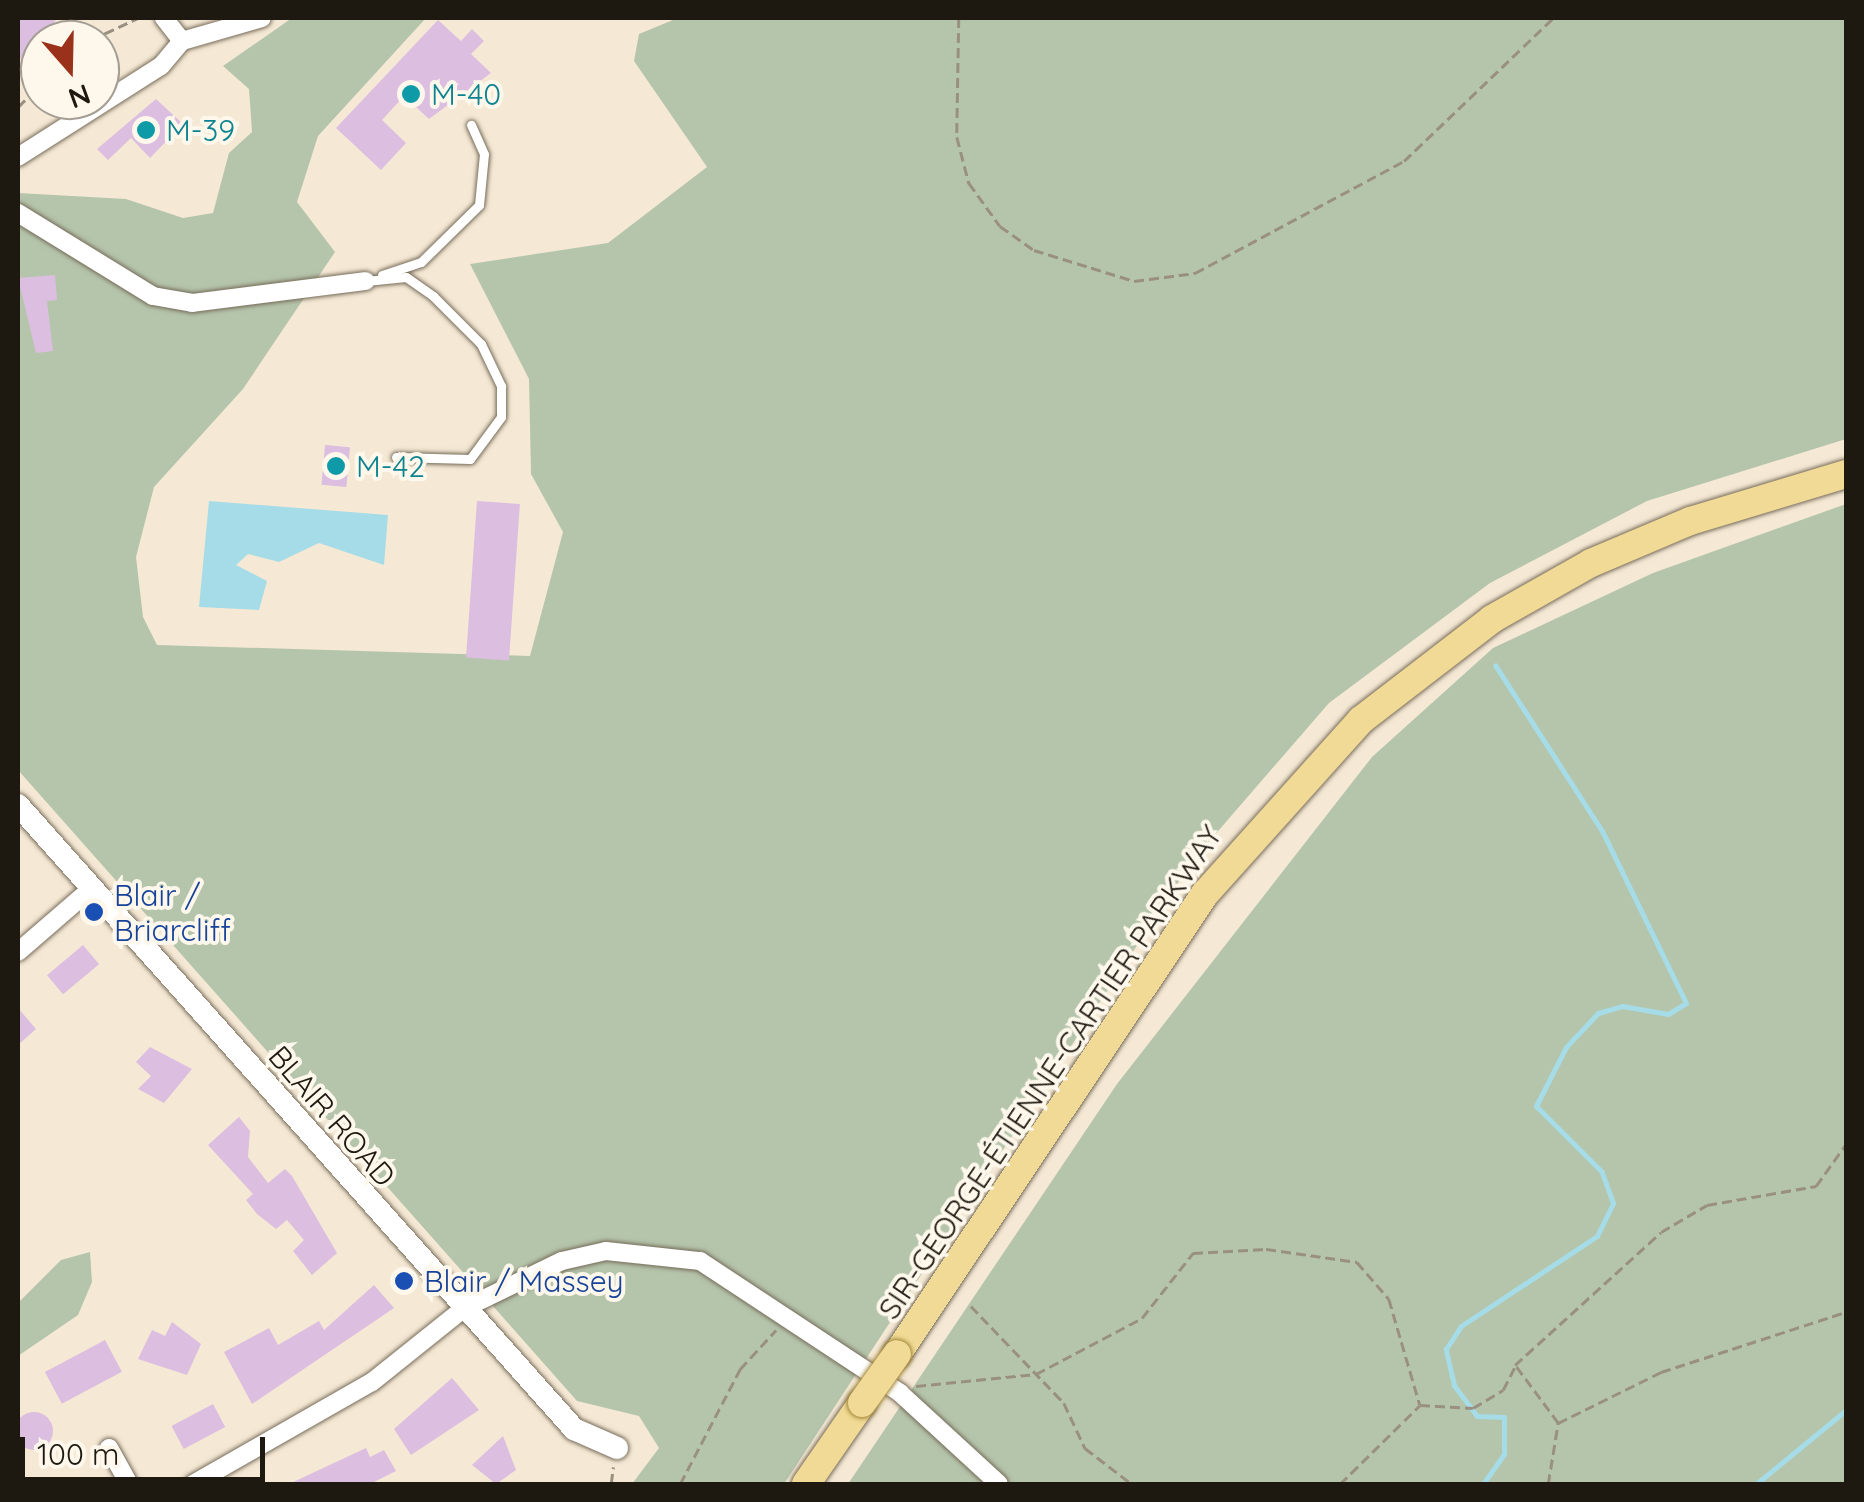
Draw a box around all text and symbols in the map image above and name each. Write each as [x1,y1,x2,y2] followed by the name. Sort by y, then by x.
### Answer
[20,20,120,120] north arrow
[431,76,501,112] place label: M-40
[64,77,95,117] text: N
[400,83,422,105] marker: M-40
[166,112,235,148] place label: M-39
[135,119,157,141] marker: M-39
[356,448,425,484] place label: M-42
[325,455,347,477] marker: M-42
[871,818,1229,1326] street label: SIR-GEORGE-ÉTIENNE-CARTIER PARKWAY
[114,877,231,948] place label: Blair / Briarcliff
[83,901,105,923] marker: Blair / Briarcliff
[261,1038,403,1194] street label: BLAIR ROAD
[424,1263,623,1299] place label: Blair / Massey
[393,1270,415,1292] marker: Blair / Massey
[25,1417,270,1479] scale bar
[37,1435,119,1473] text: 100 m

